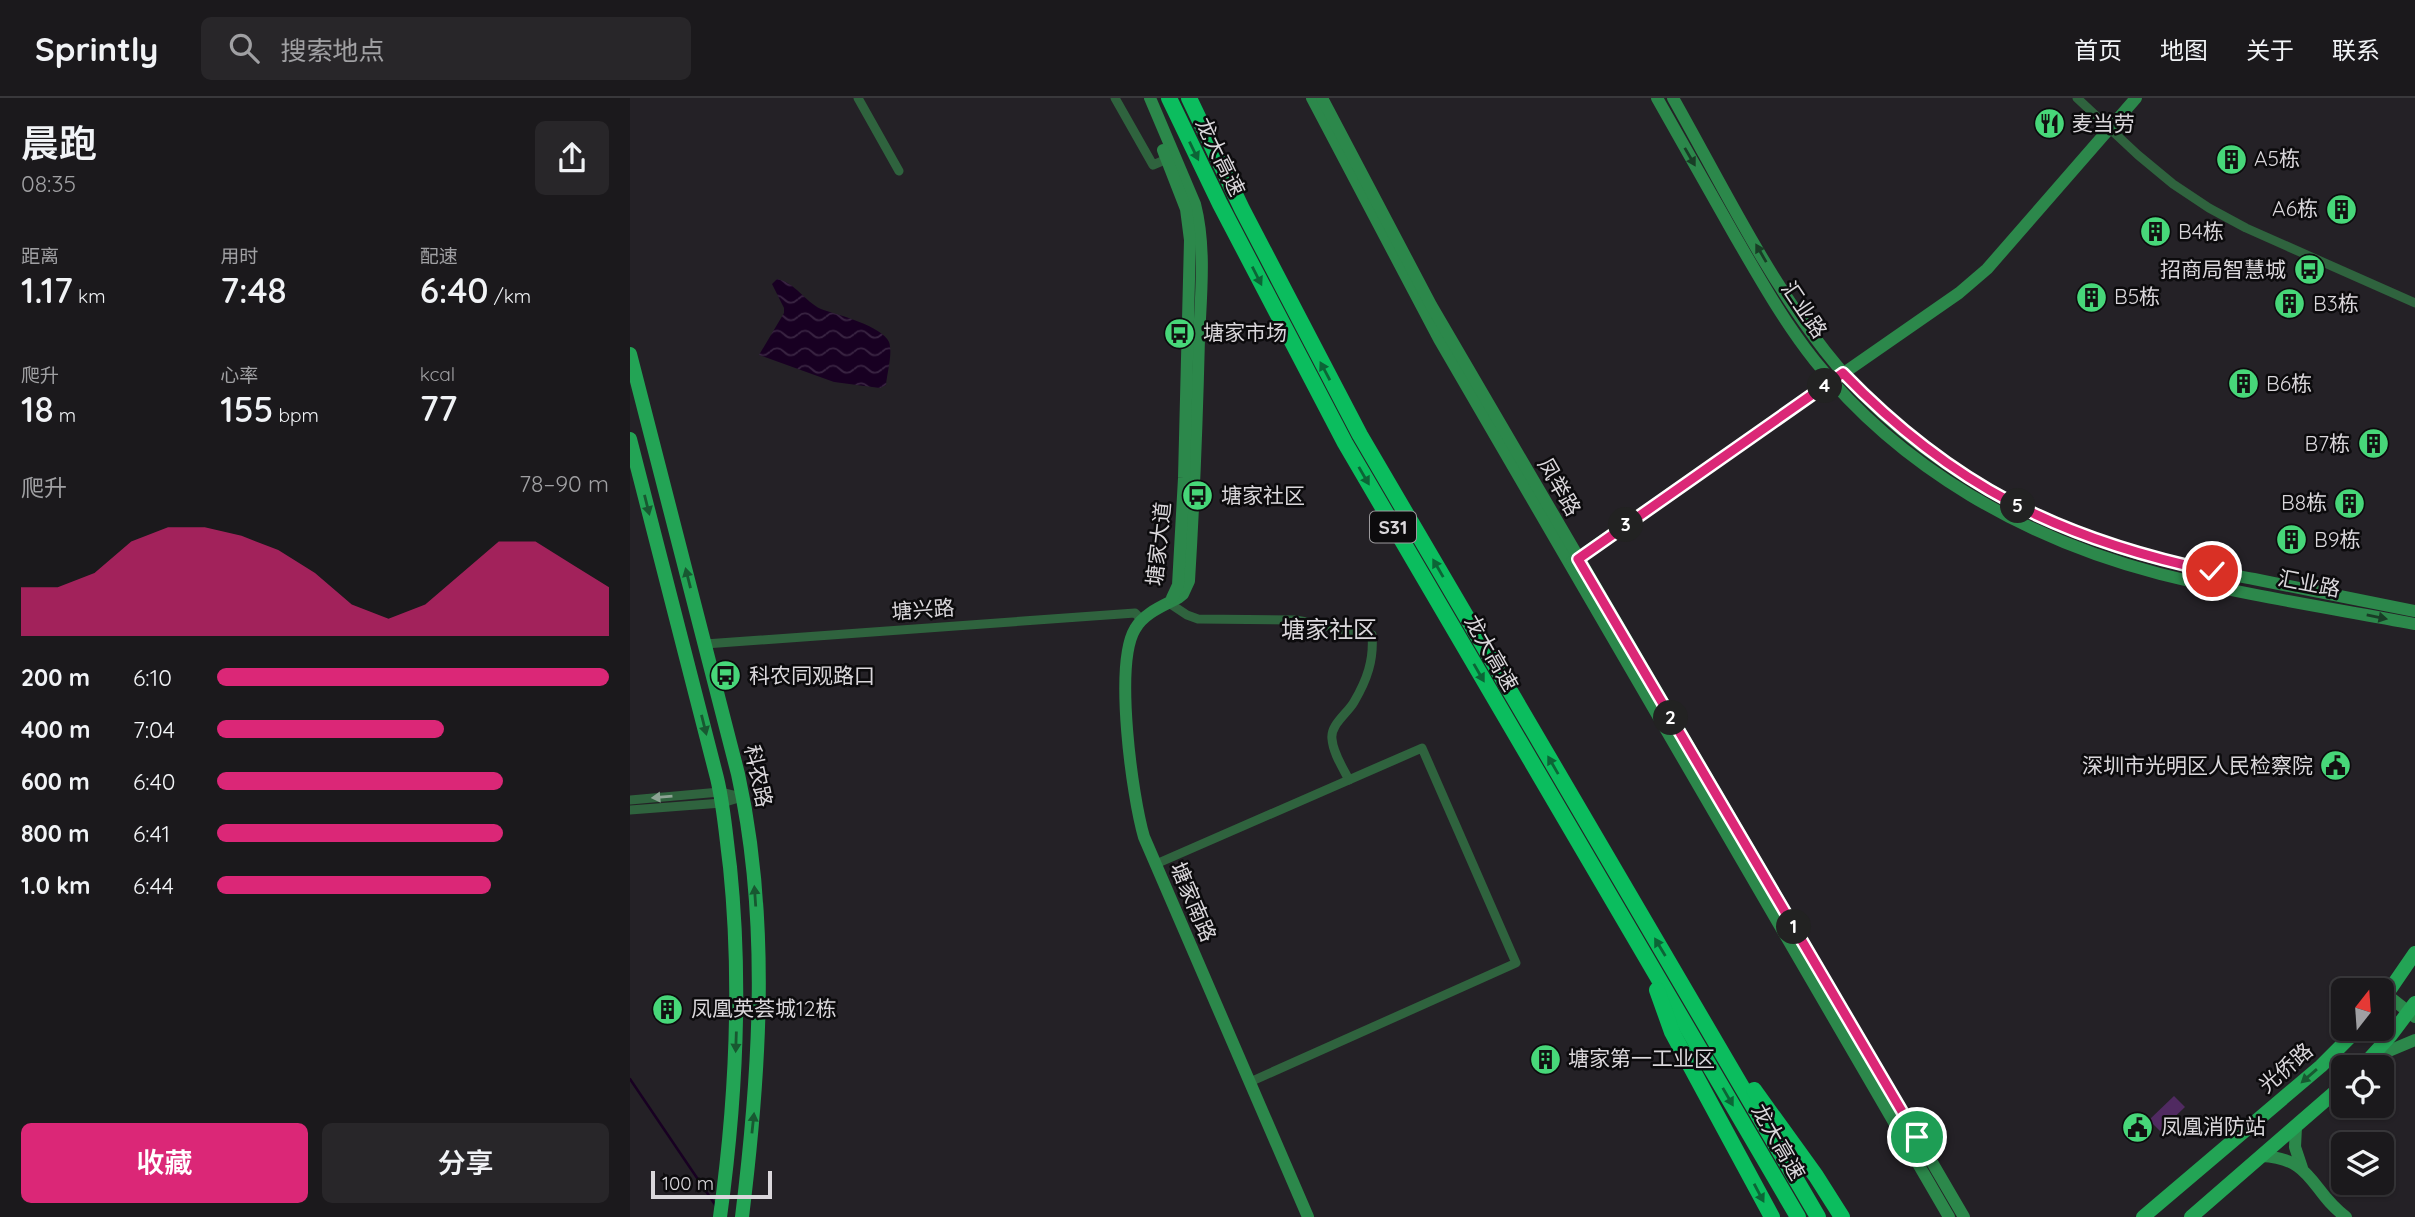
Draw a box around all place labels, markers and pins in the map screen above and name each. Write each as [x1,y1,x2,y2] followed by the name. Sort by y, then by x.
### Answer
[2032,107,2066,141] restaurant icon: 麦当劳
[2072,110,2135,136] place label: 麦当劳
[2214,142,2248,176] building icon: A5栋
[2254,145,2300,171] place label: A5栋
[2324,192,2358,226] building icon: A6栋
[2272,195,2318,221] place label: A6栋
[2138,215,2172,249] building icon: B4栋
[2178,218,2224,244] place label: B4栋
[2292,253,2326,287] bus stop icon: 招商局智慧城
[2160,256,2286,282] place label: 招商局智慧城
[2074,280,2108,314] building icon: B5栋
[2114,283,2160,309] place label: B5栋
[2273,287,2307,321] building icon: B3栋
[2313,290,2359,316] place label: B3栋
[1163,316,1197,350] bus stop icon: 塘家市场
[1203,319,1287,345] place label: 塘家市场
[2226,367,2260,401] building icon: B6栋
[1808,368,1842,404] pin: 4
[2266,370,2312,396] place label: B6栋
[2356,427,2390,461] building icon: B7栋
[2305,430,2350,456] place label: B7栋
[1181,479,1215,513] bus stop icon: 塘家社区
[1221,482,1305,508] place label: 塘家社区
[2333,486,2367,520] building icon: B8栋
[2000,488,2036,524] pin: 5
[2281,489,2327,515] place label: B8栋
[1608,508,1644,542] pin: 3
[2274,523,2308,557] building icon: B9栋
[2314,526,2360,552] place label: B9栋
[2182,541,2242,601] pin
[709,659,743,693] bus stop icon: 科农同观路口
[749,662,875,688] place label: 科农同观路口
[1654,700,1688,736] pin: 2
[2319,749,2353,783] public building icon: 深圳市光明区人民检察院
[2082,752,2313,778] place label: 深圳市光明区人民检察院
[1776,910,1812,944] pin: 1
[651,992,685,1026] building icon: 凤凰英荟城12栋
[691,995,836,1021] place label: 凤凰英荟城12栋
[1528,1042,1562,1076] building icon: 塘家第一工业区
[1568,1045,1715,1071] place label: 塘家第一工业区
[1887,1107,1947,1167] pin
[2121,1110,2155,1144] public building icon: 凤凰消防站
[2161,1113,2266,1139] place label: 凤凰消防站

